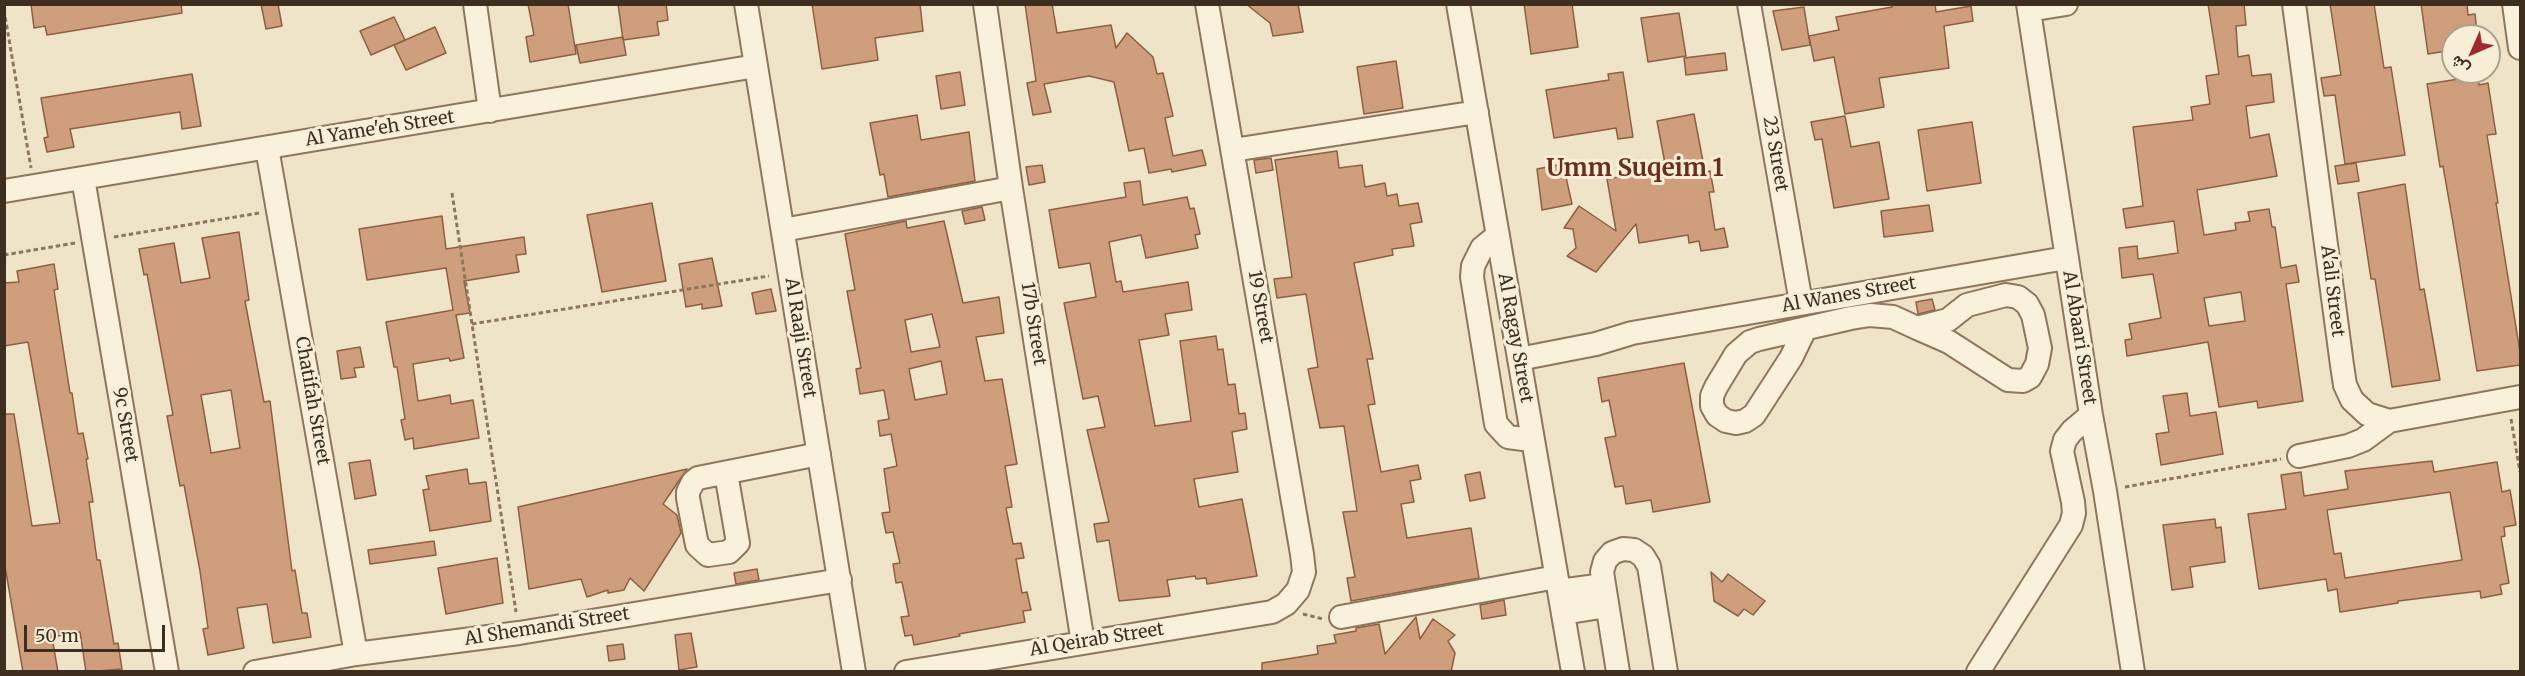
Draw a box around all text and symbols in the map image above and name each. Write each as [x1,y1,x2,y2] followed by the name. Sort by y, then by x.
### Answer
[2441,24,2501,84] north arrow
[2446,51,2474,79] text: ش
[304,107,456,151] street label: Al Yame'eh Street
[1758,115,1792,193] street label: 23 Street
[1546,155,1724,183] district label: Umm Suqeim 1
[2316,244,2348,338] street label: A'ali Street
[1243,269,1277,345] street label: 19 Street
[2058,269,2100,407] street label: Al Abaari Street
[1493,271,1537,405] street label: Al Ragay Street
[1780,273,1918,317] street label: Al Wanes Street
[780,276,820,400] street label: Al Raaji Street
[1016,281,1050,367] street label: 17b Street
[290,335,334,467] street label: Chatifah Street
[108,386,142,464] street label: 9c Street
[463,603,631,651] street label: Al Shemandi Street
[27,613,168,651] scale bar
[1028,619,1166,661] street label: Al Qeirab Street
[35,624,79,647] text: 50 m

